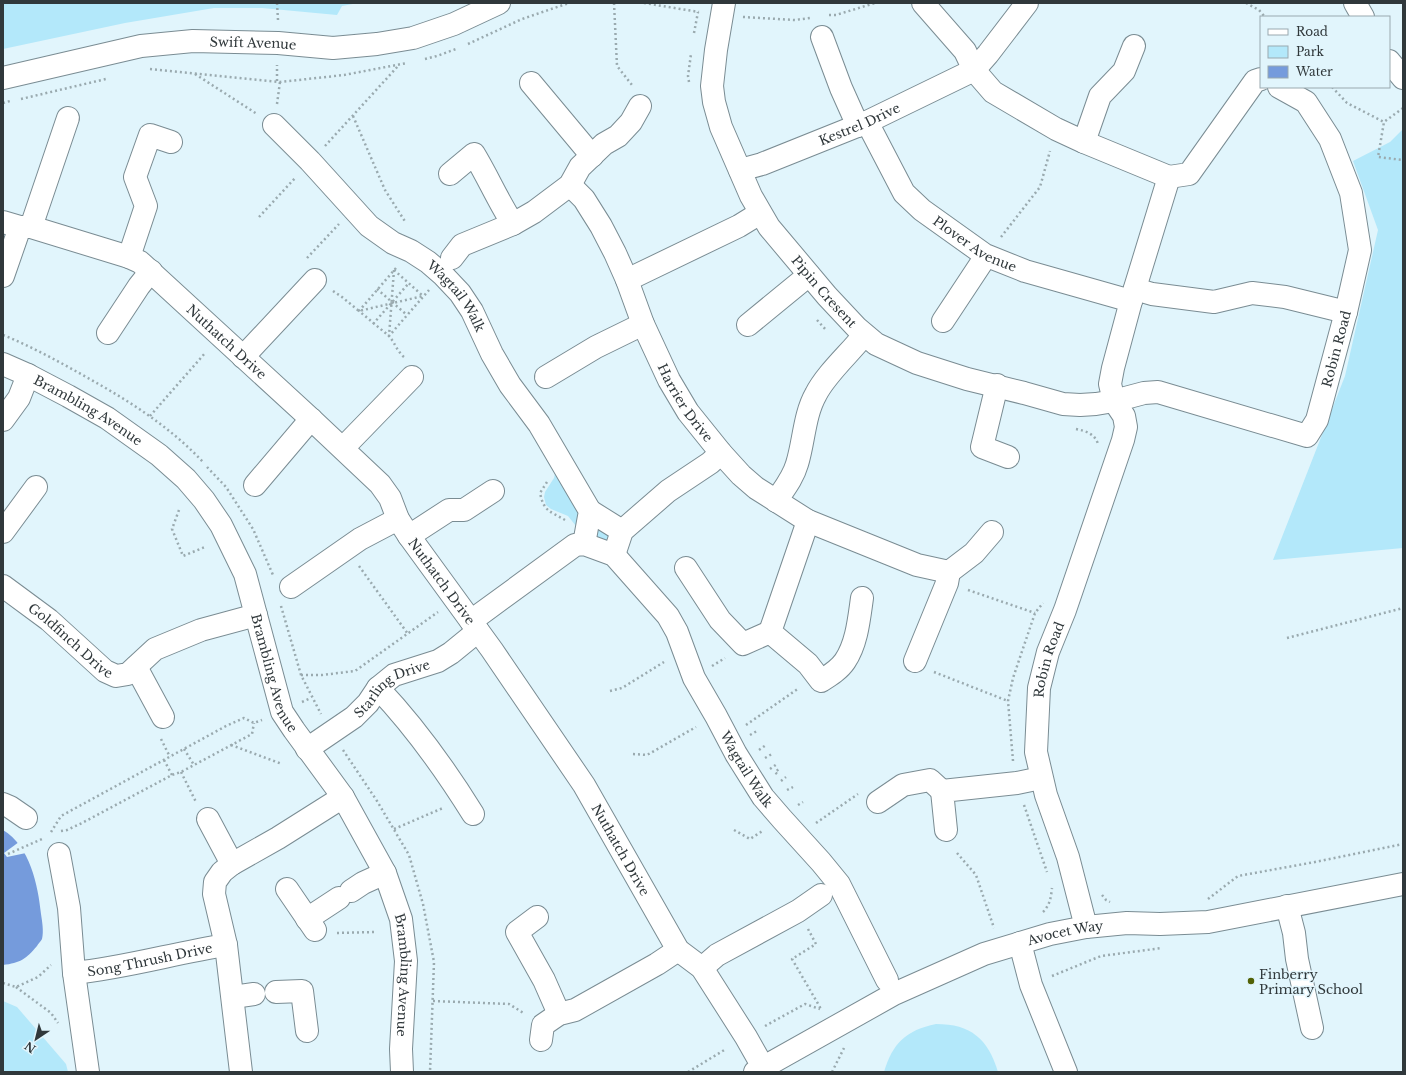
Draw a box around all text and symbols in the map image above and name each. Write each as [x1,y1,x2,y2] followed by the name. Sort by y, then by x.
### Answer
[1260,16,1390,88] legend
[1296,24,1328,39] text: Road
[210,33,297,53] street label: Swift Avenue
[1296,44,1324,59] text: Park
[1295,64,1333,79] text: Water
[816,99,903,149] street label: Kestrel Drive
[930,212,1019,275] street label: Plover Avenue
[788,252,861,331] street label: Pipin Cresent
[423,256,489,335] street label: Wagtail Walk
[183,301,270,383] street label: Nuthatch Drive
[1318,308,1355,389] street label: Robin Road
[654,361,717,445] street label: Harrier Drive
[31,371,146,449] street label: Brambling Avenue
[405,535,479,628] street label: Nuthatch Drive
[25,599,115,682] street label: Goldfinch Drive
[248,612,302,735] street label: Brambling Avenue
[1030,619,1068,698] street label: Robin Road
[350,656,432,721] street label: Starling Drive
[716,727,777,811] street label: Wagtail Walk
[588,801,654,899] street label: Nuthatch Drive
[391,911,415,1037] street label: Brambling Avenue
[1024,917,1105,949] street label: Avocet Way
[86,939,214,980] street label: Song Thrush Drive
[1259,966,1363,998] place label: Finberry Primary School
[1246,976,1256,986] marker: Finberry Primary School
[16,1019,56,1059] north arrow
[21,1038,39,1056] text: N

